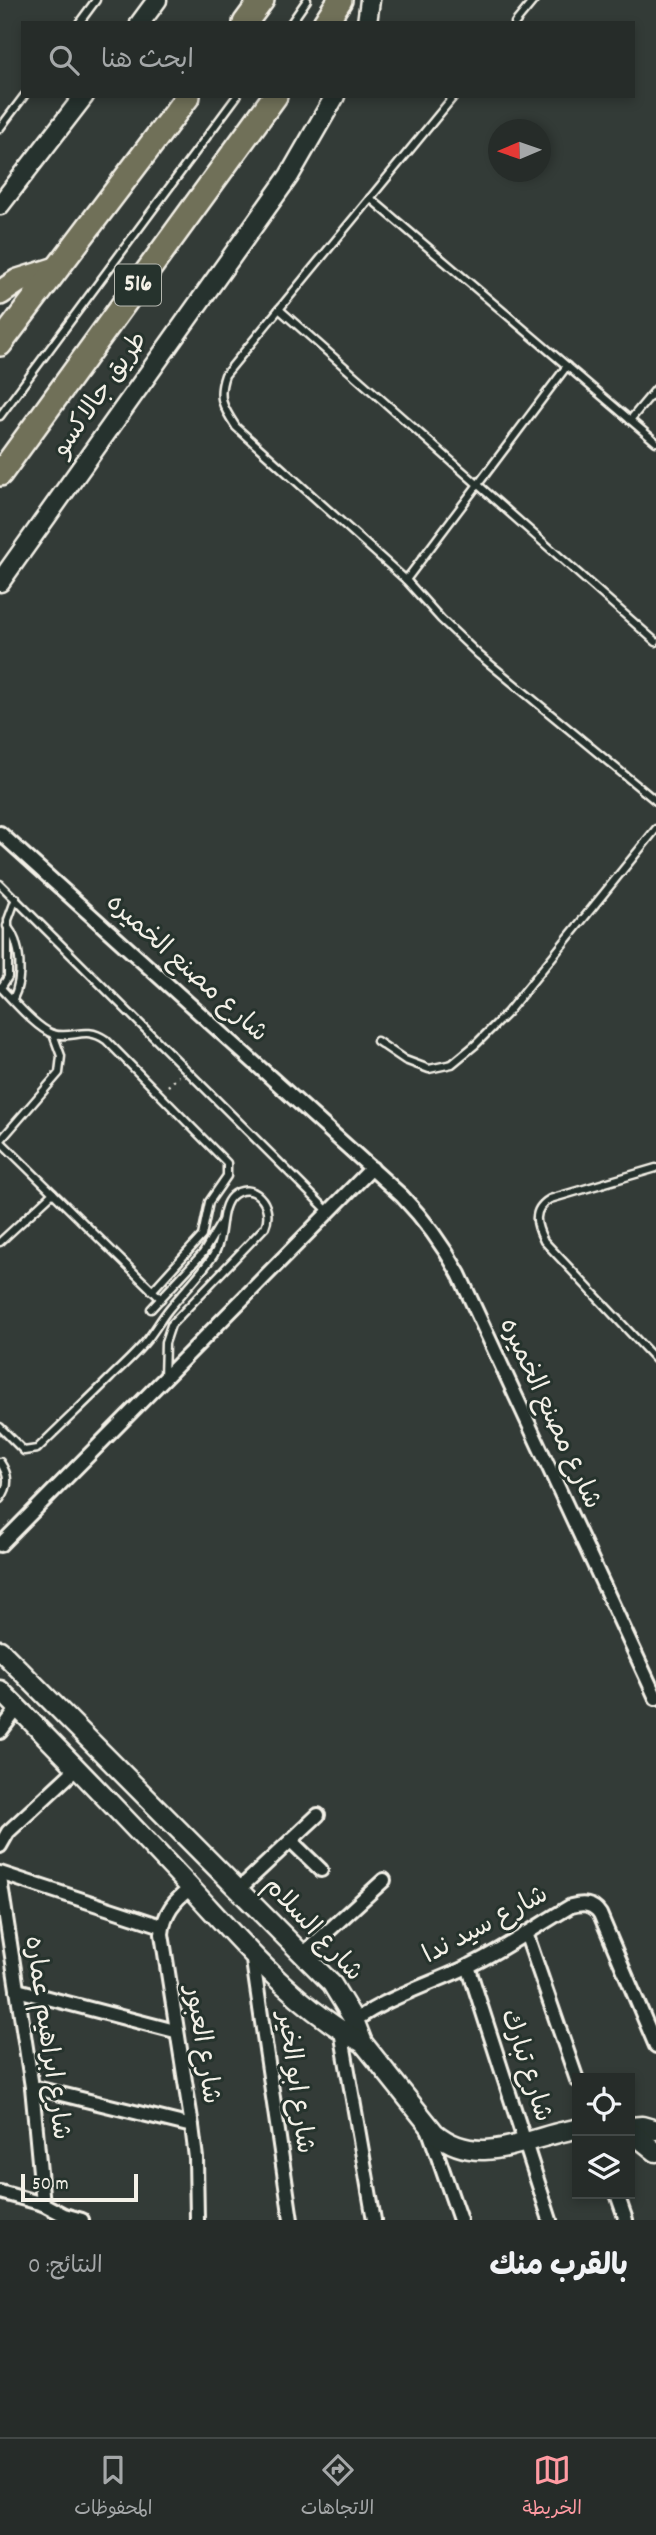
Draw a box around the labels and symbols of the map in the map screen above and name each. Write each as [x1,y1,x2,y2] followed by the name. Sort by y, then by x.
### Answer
[488,119,551,182] north arrow
[115,264,161,306] road number: 516
[43,325,158,466] street label: طريق جالاكسو
[97,886,275,1052] street label: شارع مصنع الخميره
[488,1312,610,1516] street label: شارع مصنع الخميره
[254,1869,370,1991] street label: شارع السلام
[417,1877,555,1975] street label: شارع سيد ندا
[13,1934,79,2142] street label: شارع ابراهيم عماره
[173,1981,229,2107] street label: شارع العبور
[489,2005,561,2127] street label: شارع تبارك
[265,2008,322,2156] street label: شارع ابو الخير
[21,2171,138,2203] scale bar

